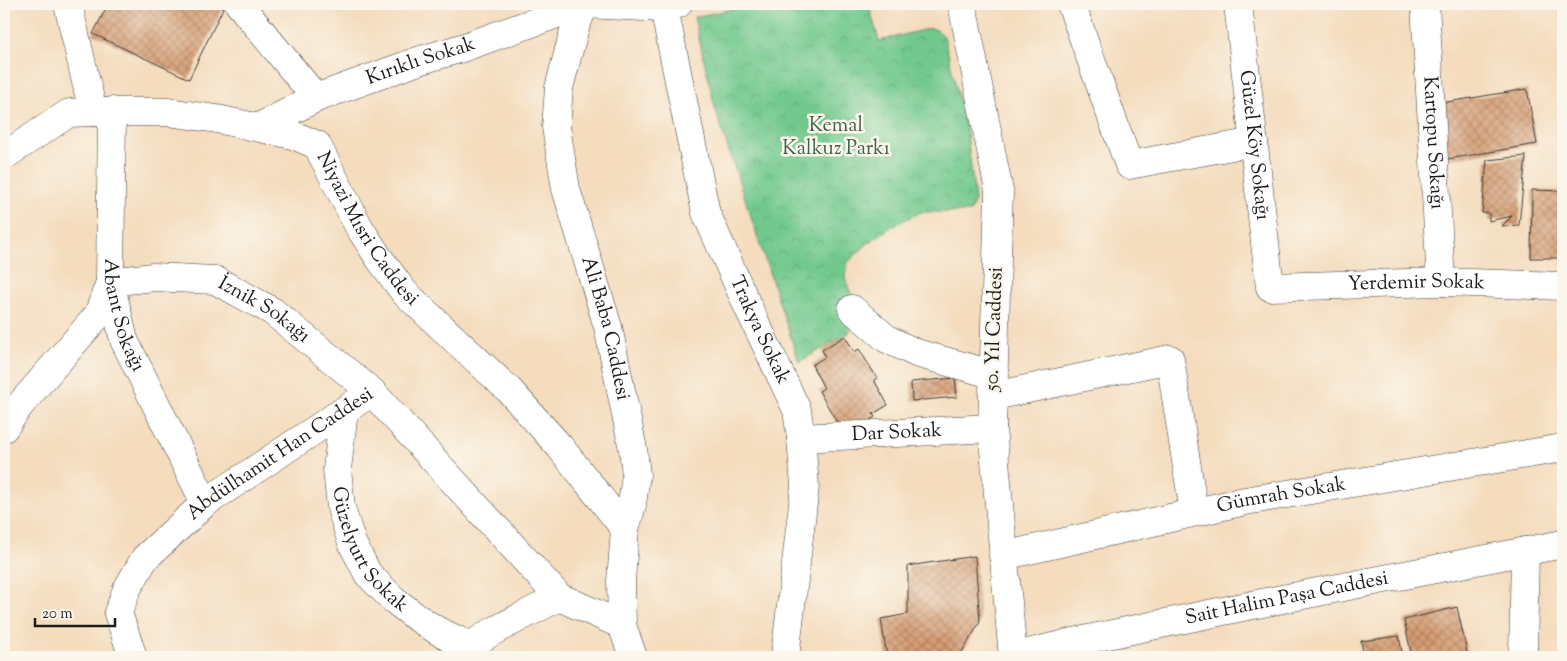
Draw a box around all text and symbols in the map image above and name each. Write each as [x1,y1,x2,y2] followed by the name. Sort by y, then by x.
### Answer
[362,30,480,93] street label: Kırıklı Sokak
[1231,69,1277,222] street label: Güzel Köy Sokağı
[1415,75,1451,211] street label: Kartopu Sokağı
[782,112,890,164] park label: Kemal Kalkuz Parkı
[308,147,425,313] street label: Niyazi Mısri Caddesi
[573,253,637,403] street label: Ali Baba Caddesi
[95,258,152,377] street label: Abant Sokağı
[978,266,1012,393] street label: 50. Yıl Caddesi
[1347,267,1485,299] street label: Yerdemir Sokak
[212,270,316,351] street label: İznik Sokağı
[722,271,797,389] street label: Trakya Sokak
[180,380,380,528] street label: Abdülhamit Han Caddesi
[851,416,943,450] street label: Dar Sokak
[1214,470,1348,521] street label: Gümrah Sokak
[324,485,414,620] street label: Güzelyurt Sokak
[1183,564,1391,633] street label: Sait Halim Paşa Caddesi
[35,596,115,628] scale bar
[42,604,73,625] text: 20 m

